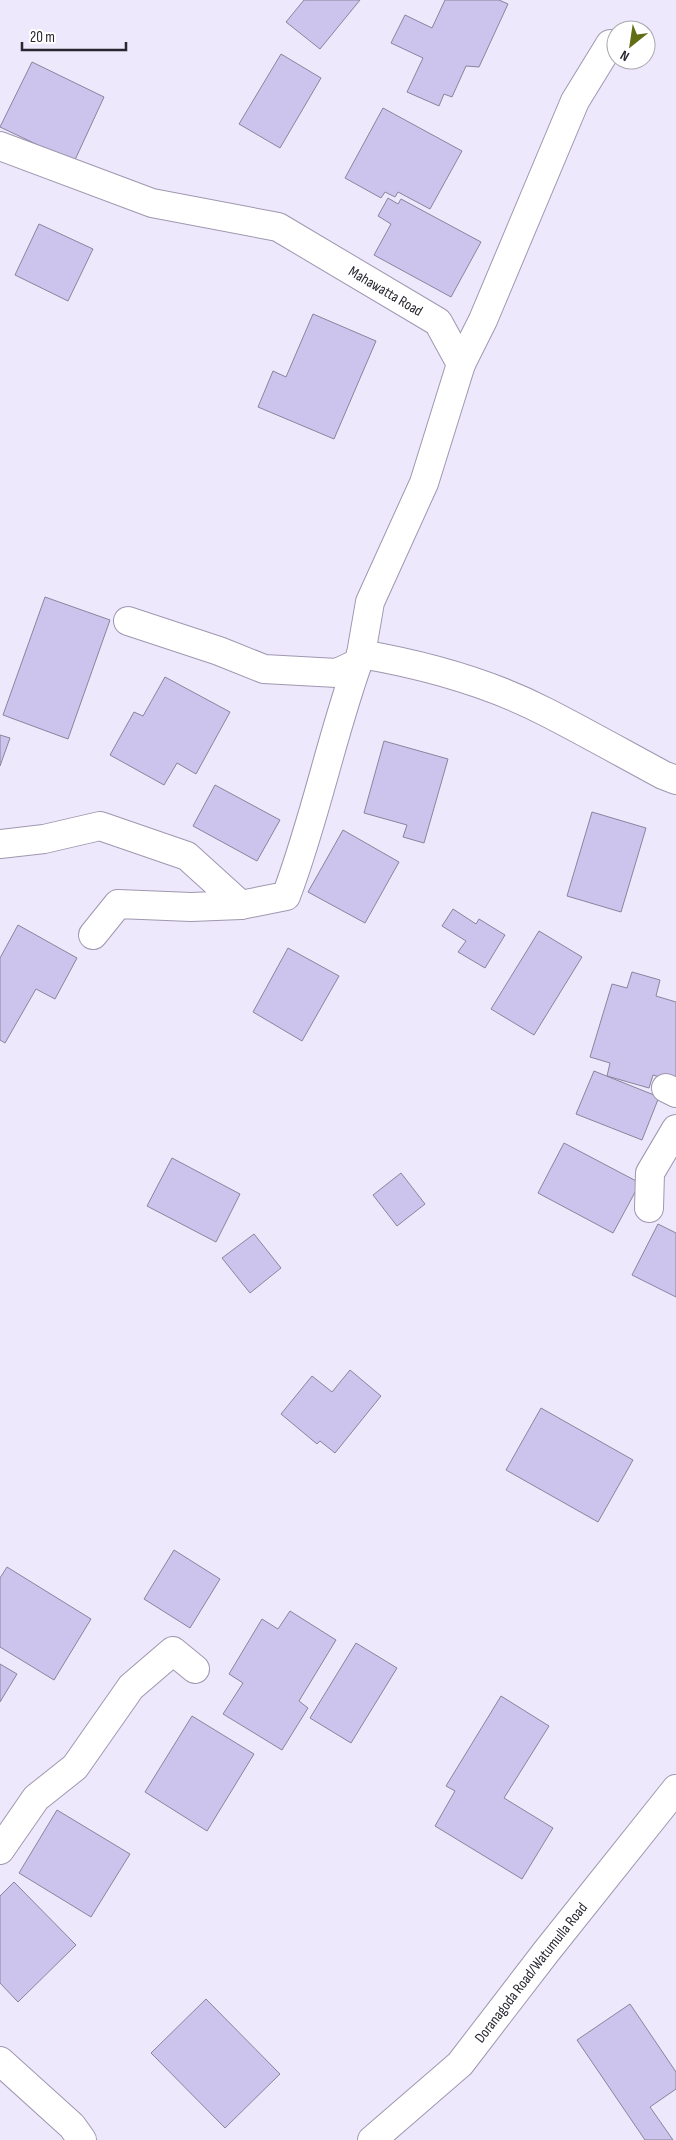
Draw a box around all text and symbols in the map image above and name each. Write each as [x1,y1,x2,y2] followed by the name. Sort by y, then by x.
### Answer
[22,20,126,52] scale bar
[606,20,656,70] north arrow
[30,28,55,47] text: 20 m
[617,47,632,65] text: N
[345,262,426,321] street label: Mahawatta Road
[471,1899,592,2047] street label: Doranagoda Road/Watumulla Road

